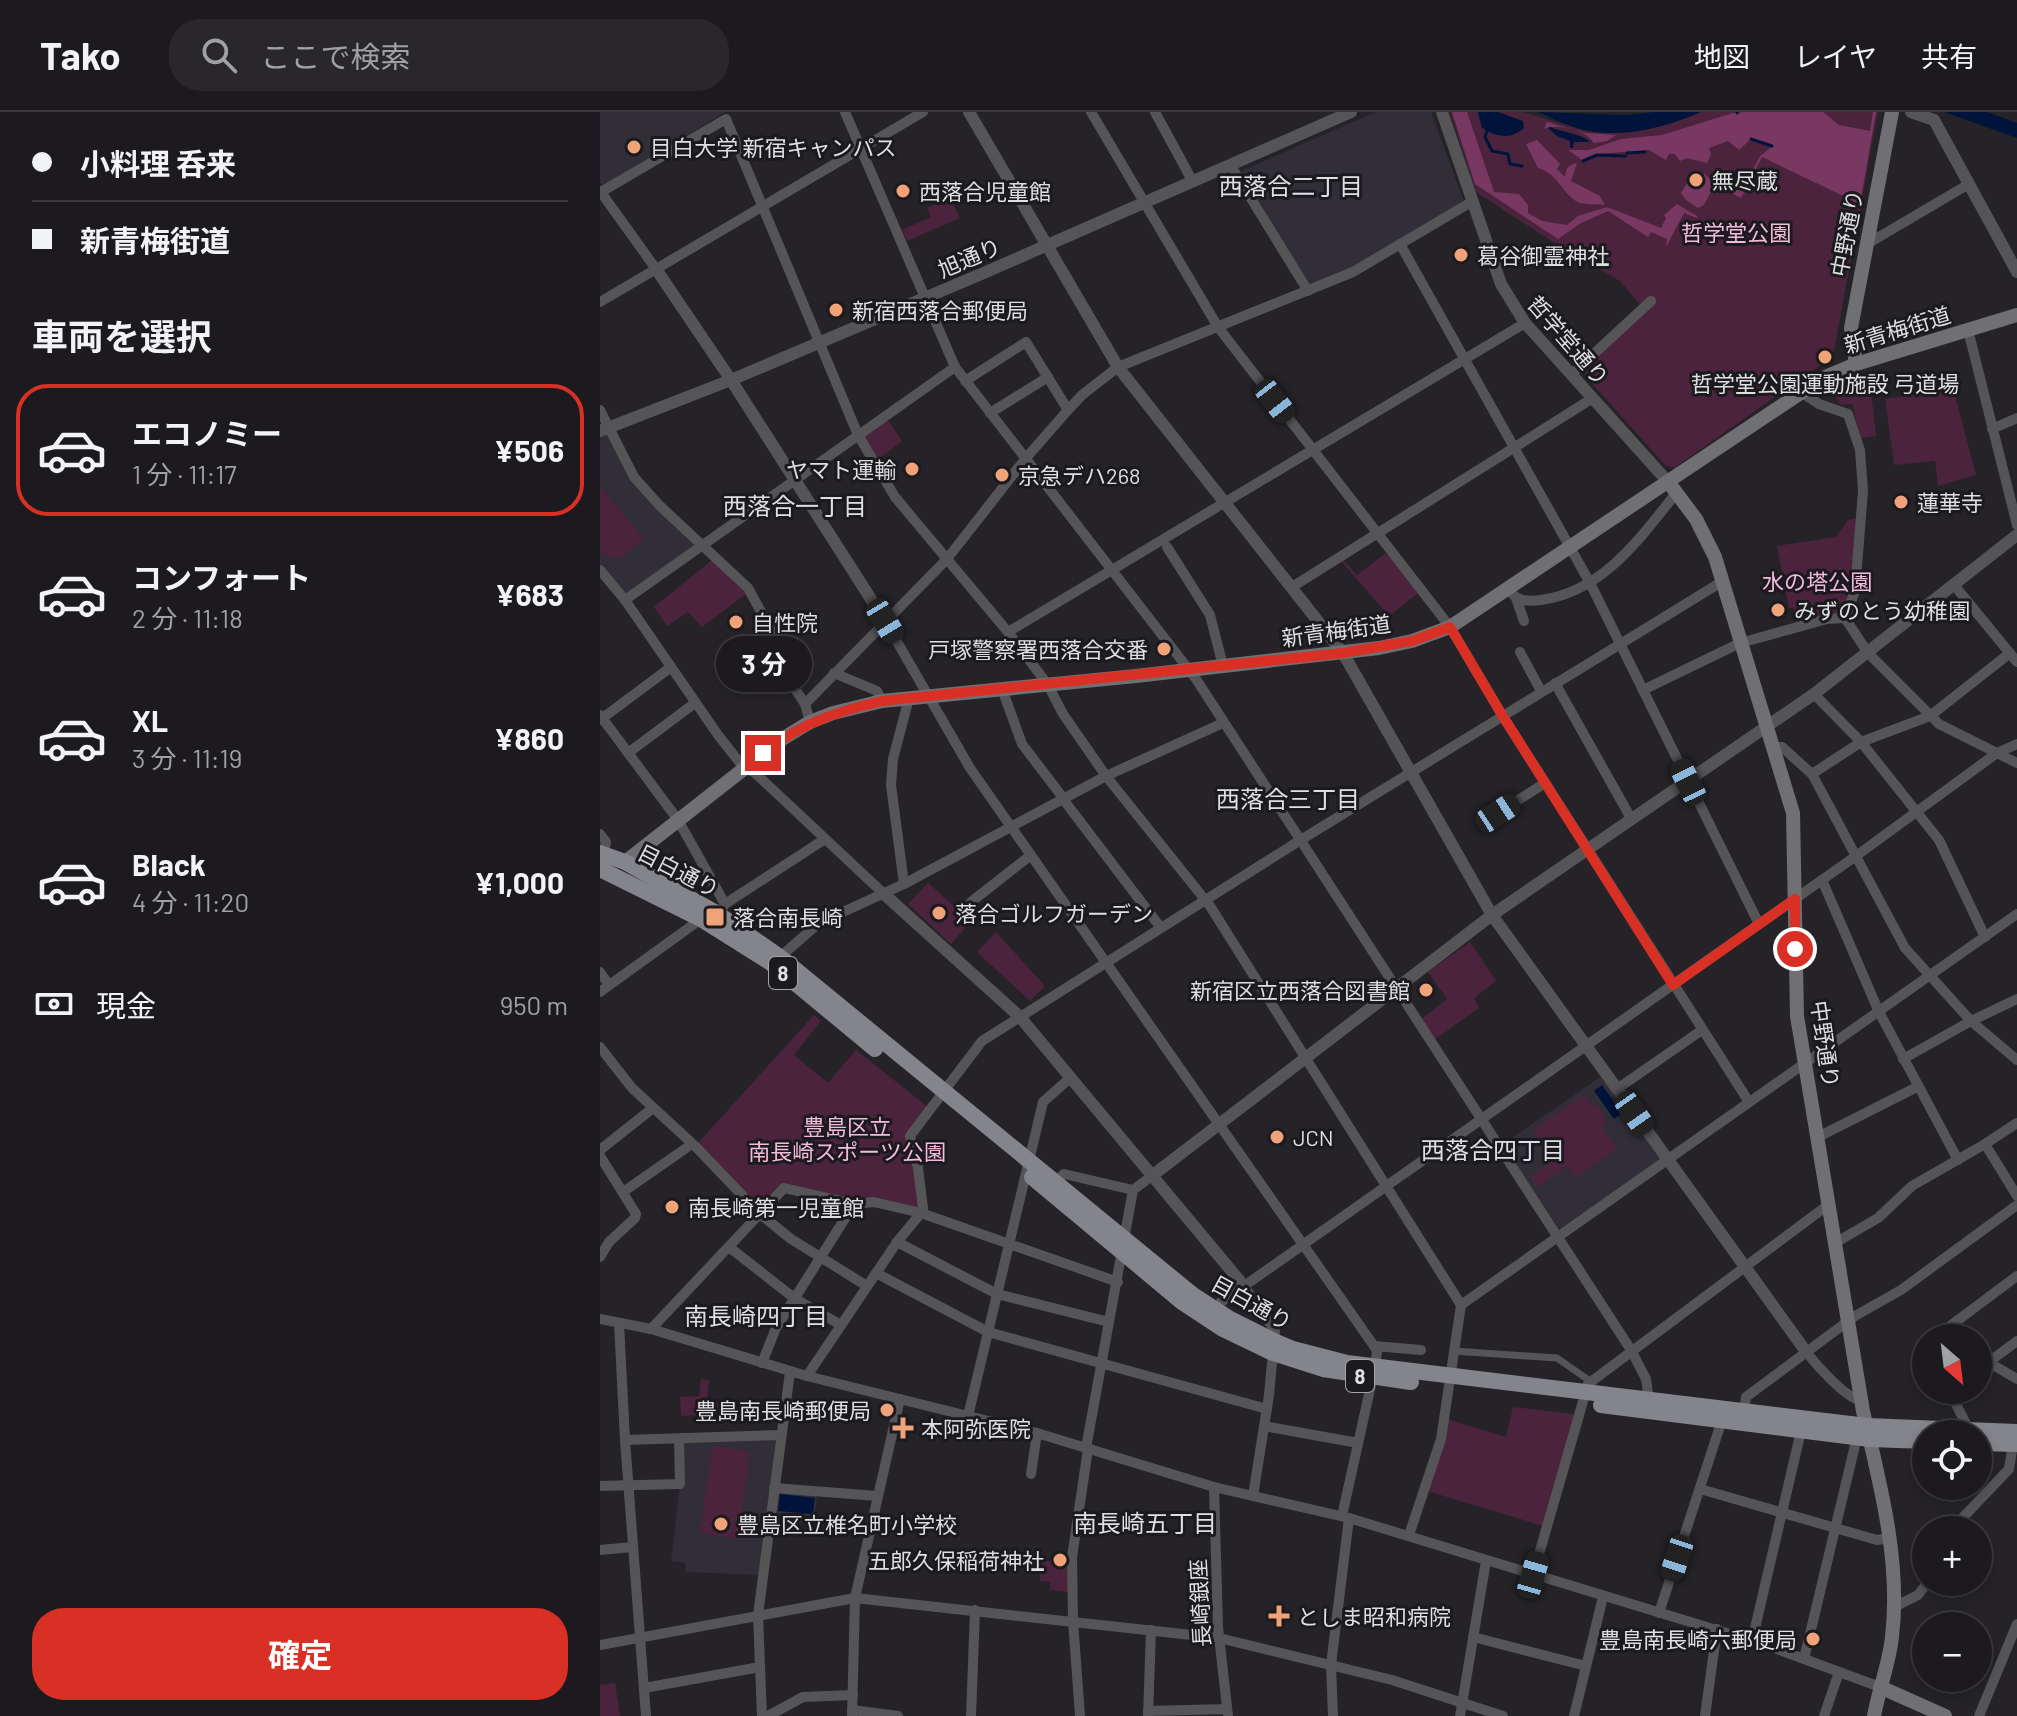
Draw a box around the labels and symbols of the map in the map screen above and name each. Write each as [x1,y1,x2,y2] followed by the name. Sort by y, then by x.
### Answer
[650,134,896,160] place label: 目白大学 新宿キャンパス
[625,138,643,156] marker: 目白大学 新宿キャンパス
[1712,167,1778,193] place label: 無尽蔵
[1219,171,1363,200] district label: 西落合二丁目
[1687,171,1705,189] marker: 無尽蔵
[919,178,1051,204] place label: 西落合児童館
[894,182,912,200] marker: 西落合児童館
[1825,187,1867,279] street label: 中野通り
[1681,219,1791,245] park label: 哲学堂公園
[934,232,1004,282] street label: 旭通り
[1477,242,1609,268] place label: 葛谷御霊神社
[1452,246,1470,264] marker: 葛谷御霊神社
[1523,290,1615,390] street label: 哲学堂通り
[852,297,1028,323] place label: 新宿西落合郵便局
[1841,300,1953,358] street label: 新青梅街道
[827,301,845,319] marker: 新宿西落合郵便局
[1816,348,1834,366] marker: 哲学堂公園運動施設 弓道場
[1691,370,1959,396] place label: 哲学堂公園運動施設 弓道場
[1251,375,1299,427] car
[786,456,896,482] place label: ヤマト運輸
[903,460,921,478] marker: ヤマト運輸
[1018,462,1141,488] place label: 京急デハ268
[993,466,1011,484] marker: 京急デハ268
[1917,489,1983,515] place label: 蓮華寺
[723,491,867,520] district label: 西落合一丁目
[1892,493,1910,511] marker: 蓮華寺
[1762,568,1872,594] park label: 水の塔公園
[862,594,908,648] car
[1794,597,1970,623] place label: みずのとう幼稚園
[1769,601,1787,619] marker: みずのとう幼稚園
[752,609,818,635] place label: 自性院
[1280,609,1392,651] street label: 新青梅街道
[727,613,745,631] marker: 自性院
[928,636,1148,662] place label: 戸塚警察署西落合交番
[715,637,811,693] callout: 3 分
[1155,640,1173,658] marker: 戸塚警察署西落合交番
[745,735,781,771] route end
[1667,755,1709,809] car
[1216,784,1360,813] district label: 西落合三丁目
[1471,790,1525,836] car
[634,838,724,902] street label: 目白通り
[955,900,1153,926] place label: 落合ゴルフガーデン
[733,904,843,930] place label: 落合南長崎
[930,904,948,922] marker: 落合ゴルフガーデン
[704,906,726,928] marker: 落合南長崎
[1777,931,1813,967] route start
[769,957,797,989] road number: 8
[1190,977,1410,1003] place label: 新宿区立西落合図書館
[1417,981,1435,999] marker: 新宿区立西落合図書館
[1807,999,1845,1089] street label: 中野通り
[1610,1086,1658,1140] car
[748,1113,946,1164] park label: 豊島区立 南長崎スポーツ公園
[1293,1124,1334,1150] place label: JCN
[1268,1128,1286,1146] marker: JCN
[1421,1135,1565,1164] district label: 西落合四丁目
[688,1194,864,1220] place label: 南長崎第一児童館
[663,1198,681,1216] marker: 南長崎第一児童館
[1207,1269,1297,1335] street label: 目白通り
[684,1301,828,1330] district label: 南長崎四丁目
[1912,1324,1992,1404] north arrow
[1346,1360,1374,1392] road number: 8
[695,1397,871,1423] place label: 豊島南長崎郵便局
[878,1401,896,1419] marker: 豊島南長崎郵便局
[921,1415,1031,1441] place label: 本阿弥医院
[892,1417,914,1439] marker: 本阿弥医院
[1073,1508,1217,1537] district label: 南長崎五丁目
[737,1511,957,1537] place label: 豊島区立椎名町小学校
[712,1515,730,1533] marker: 豊島区立椎名町小学校
[1658,1531,1696,1585] car
[868,1547,1044,1573] place label: 五郎久保稲荷神社
[1515,1549,1551,1601] car
[1051,1551,1069,1569] marker: 五郎久保稲荷神社
[1184,1558,1214,1648] street label: 長崎銀座
[1297,1603,1451,1629] place label: としま昭和病院
[1268,1605,1290,1627] marker: としま昭和病院
[1599,1626,1797,1652] place label: 豊島南長崎六郵便局
[1804,1630,1822,1648] marker: 豊島南長崎六郵便局

